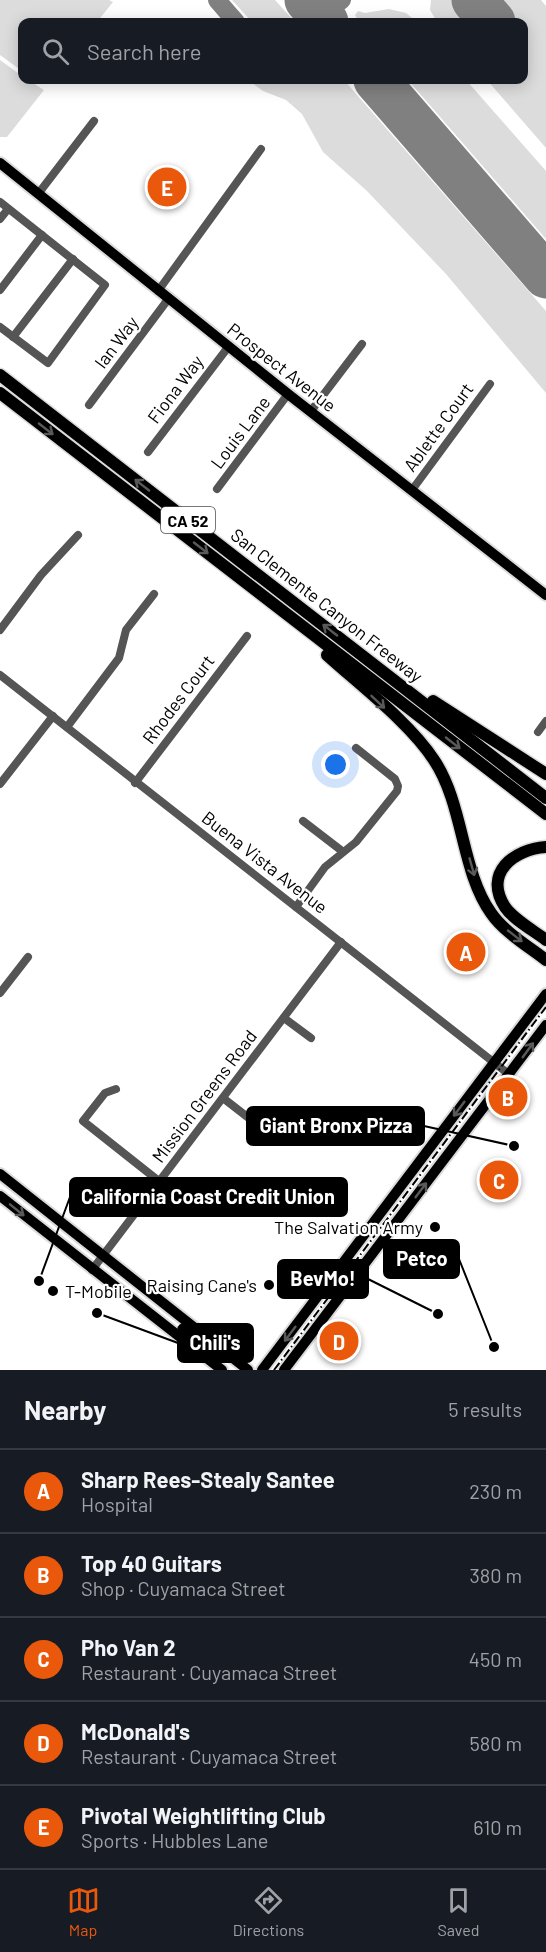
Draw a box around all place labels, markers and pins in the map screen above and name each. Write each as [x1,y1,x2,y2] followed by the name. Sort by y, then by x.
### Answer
[148,164,186,210] pin: E
[446,930,486,974] pin: A
[488,1074,528,1120] pin: B
[247,1107,424,1145] callout: Giant Bronx Pizza
[480,1158,518,1202] pin: C
[70,1178,347,1216] callout: California Coast Credit Union
[274,1216,423,1238] place label: The Salvation Army
[428,1220,442,1234] marker: The Salvation Army
[384,1240,459,1278] callout: Petco
[278,1260,368,1298] callout: BevMo!
[147,1274,257,1296] place label: Raising Cane's
[262,1278,276,1292] marker: Raising Cane's
[65,1280,132,1302] place label: T-Mobile
[46,1284,60,1298] marker: T-Mobile
[320,1318,358,1364] pin: D
[178,1324,253,1362] callout: Chili's

